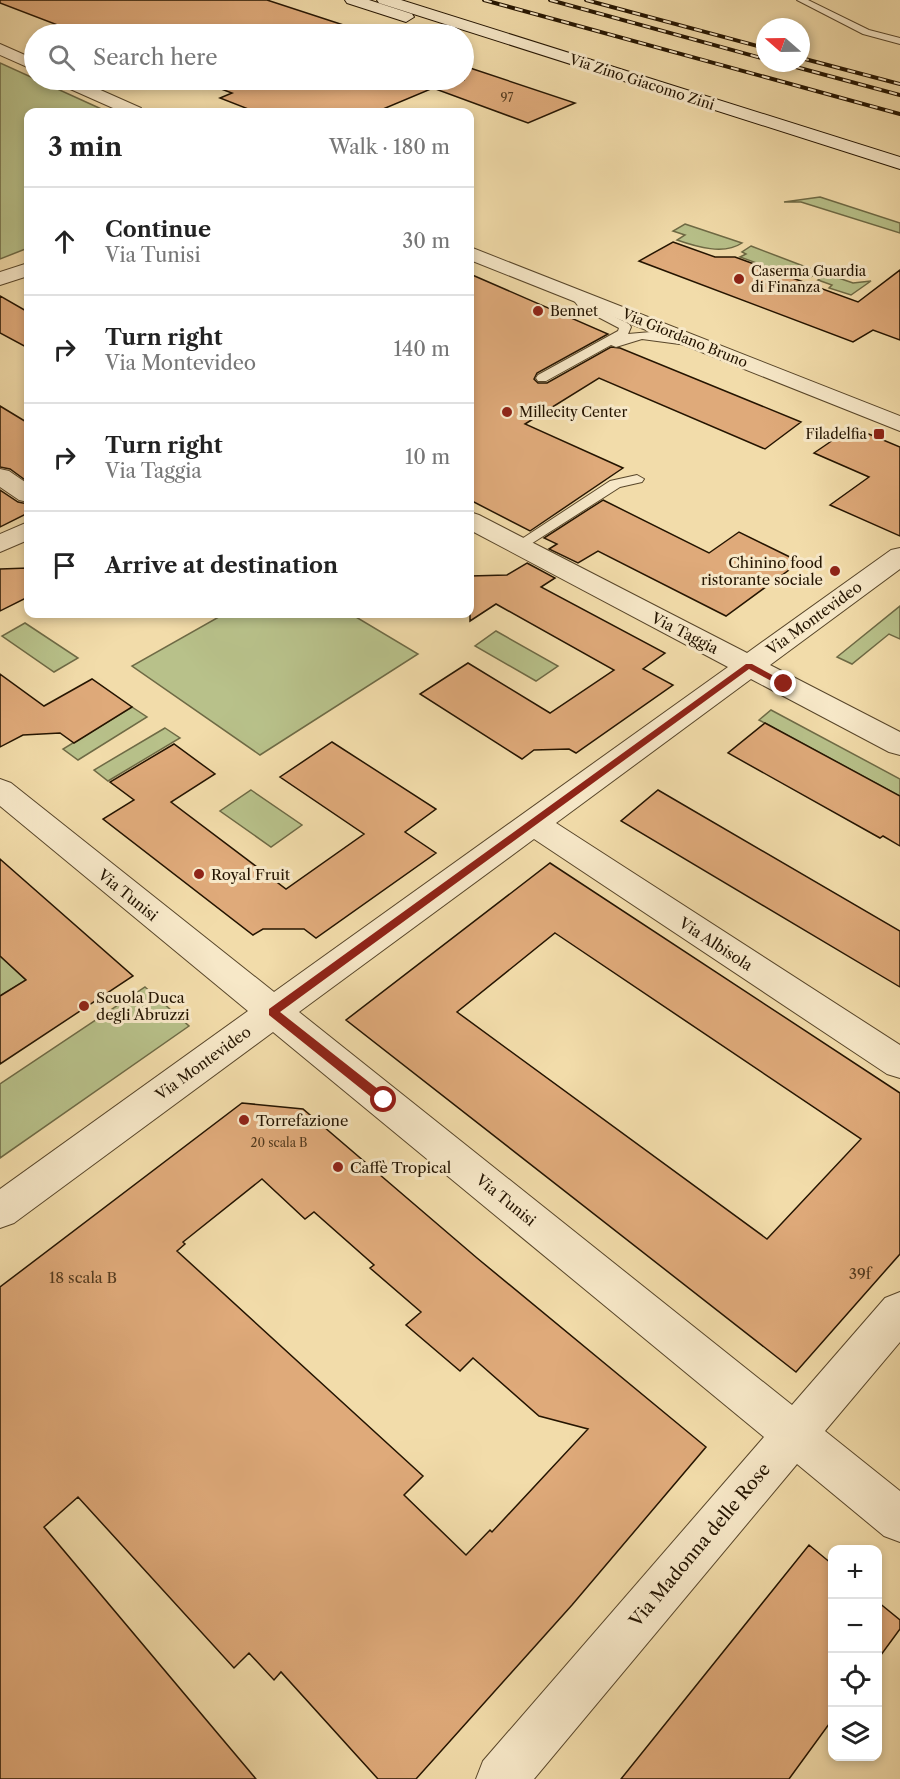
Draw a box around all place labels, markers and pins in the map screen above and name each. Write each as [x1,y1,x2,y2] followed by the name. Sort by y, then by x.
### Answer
[751,262,867,296] place label: Caserma Guardia di Finanza
[732,272,746,286] marker: Caserma Guardia di Finanza
[550,302,598,320] place label: Bennet
[531,304,545,318] marker: Bennet
[519,403,627,421] place label: Millecity Center
[500,405,514,419] marker: Millecity Center
[805,425,868,443] place label: Filadelfia
[872,427,886,441] marker: Filadelfia
[701,553,823,589] place label: Chinino food ristorante sociale
[828,564,842,578] marker: Chinino food ristorante sociale
[211,865,291,884] place label: Royal Fruit
[192,867,206,881] marker: Royal Fruit
[96,988,190,1024] place label: Scuola Duca degli Abruzzi
[77,999,91,1013] marker: Scuola Duca degli Abruzzi
[256,1111,348,1130] place label: Torrefazione
[237,1113,251,1127] marker: Torrefazione
[350,1158,452,1177] place label: Caffè Tropical
[331,1160,345,1174] marker: Caffè Tropical

